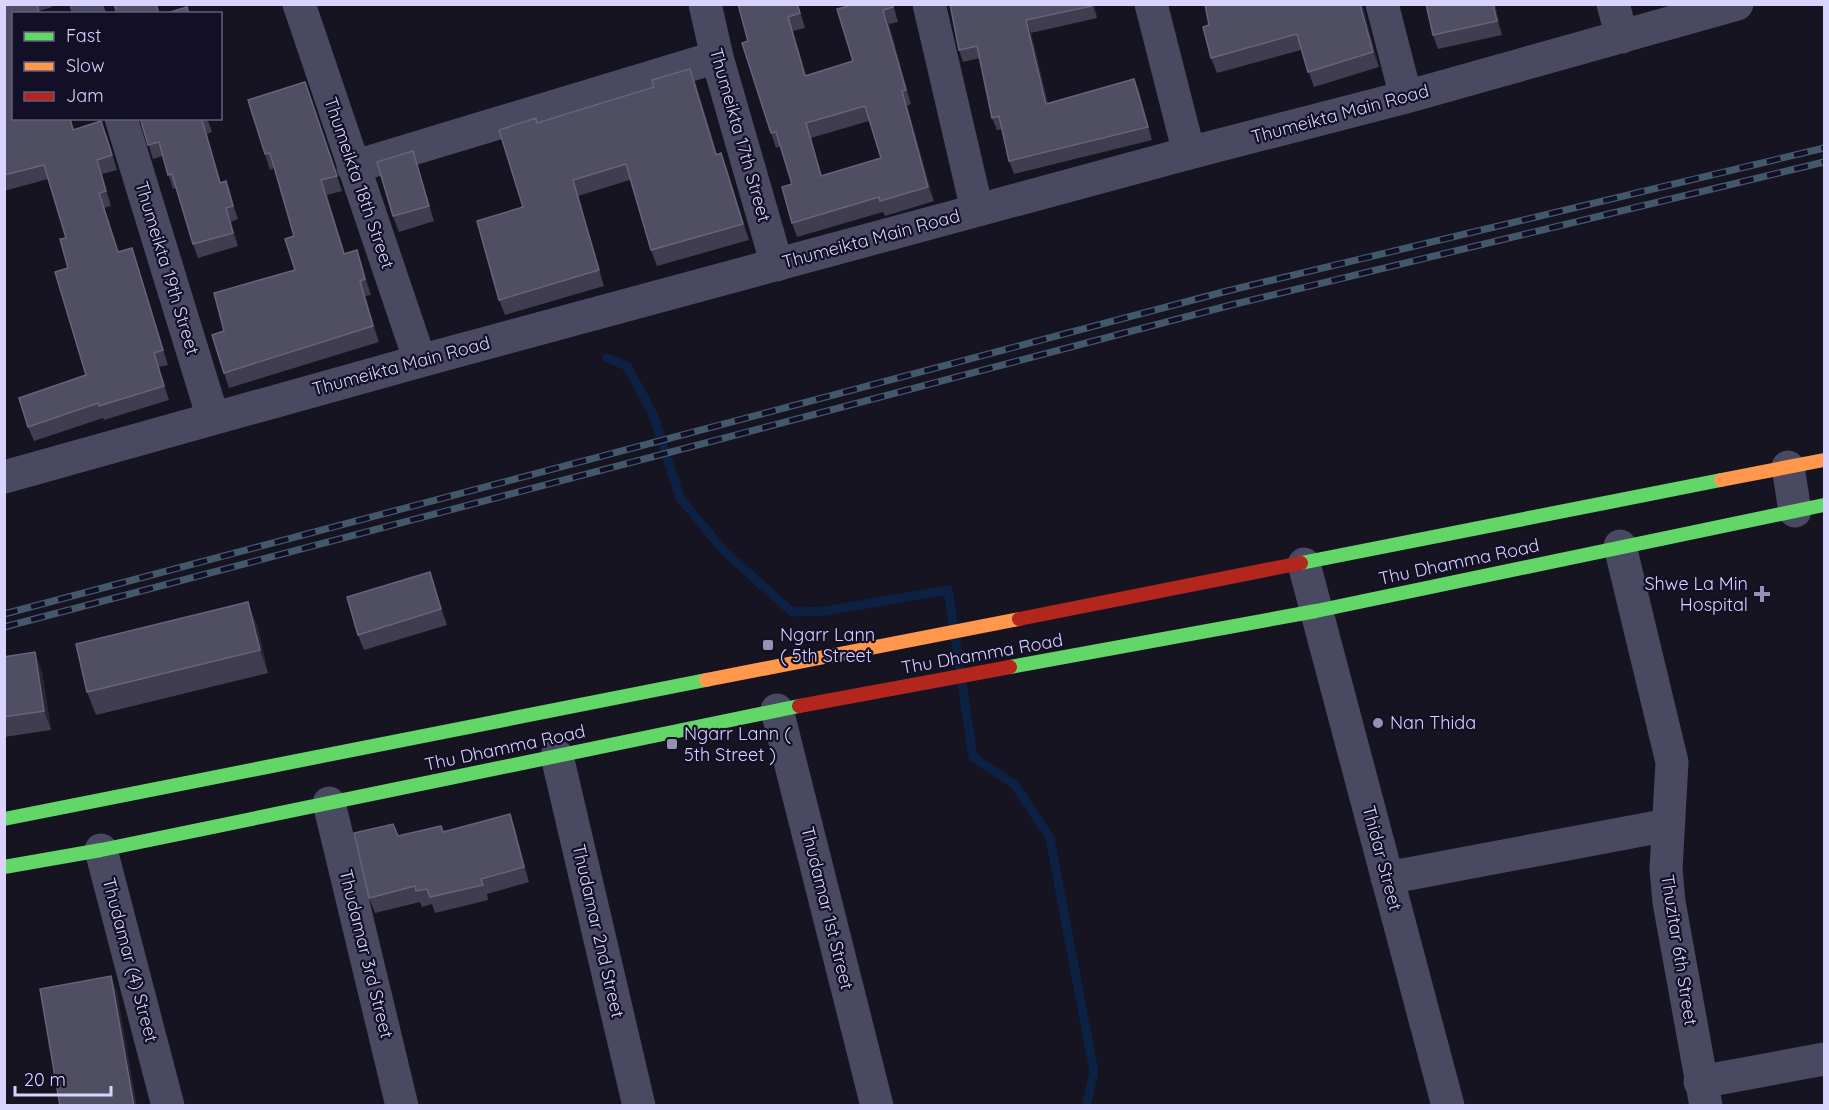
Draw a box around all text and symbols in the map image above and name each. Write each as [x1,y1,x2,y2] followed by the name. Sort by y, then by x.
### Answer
[12,12,222,120] legend
[66,24,101,47] text: Fast
[705,45,776,224] street label: Thumeikta 17th Street
[66,54,104,77] text: Slow
[1249,79,1431,148] street label: Thumeikta Main Road
[66,84,104,107] text: Jam
[319,94,400,272] street label: Thumeikta 18th Street
[130,178,205,358] street label: Thumeikta 19th Street
[780,204,962,273] street label: Thumeikta Main Road
[310,331,492,400] street label: Thumeikta Main Road
[1376,533,1541,590] street label: Thu Dhamma Road
[1645,572,1748,616] place label: Shwe La Min Hospital
[1753,585,1771,603] marker: Shwe La Min Hospital
[780,623,875,667] place label: Ngarr Lann ( 5th Street
[899,628,1064,679] street label: Thu Dhamma Road
[761,638,775,652] marker: Ngarr Lann ( 5th Street
[1390,711,1476,734] place label: Nan Thida
[1371,716,1385,730] marker: Nan Thida
[422,719,587,776] street label: Thu Dhamma Road
[684,722,791,766] place label: Ngarr Lann ( 5th Street )
[665,737,679,751] marker: Ngarr Lann ( 5th Street )
[1357,803,1408,913] street label: Thidar Street
[796,824,859,992] street label: Thudamar 1st Street
[567,842,630,1020] street label: Thudamar 2nd Street
[334,867,399,1041] street label: Thudamar 3rd Street
[1656,873,1703,1027] street label: Thuzitar 6th Street
[97,875,164,1045] street label: Thudamar (4) Street
[15,1059,111,1097] scale bar
[24,1068,66,1091] text: 20 m

